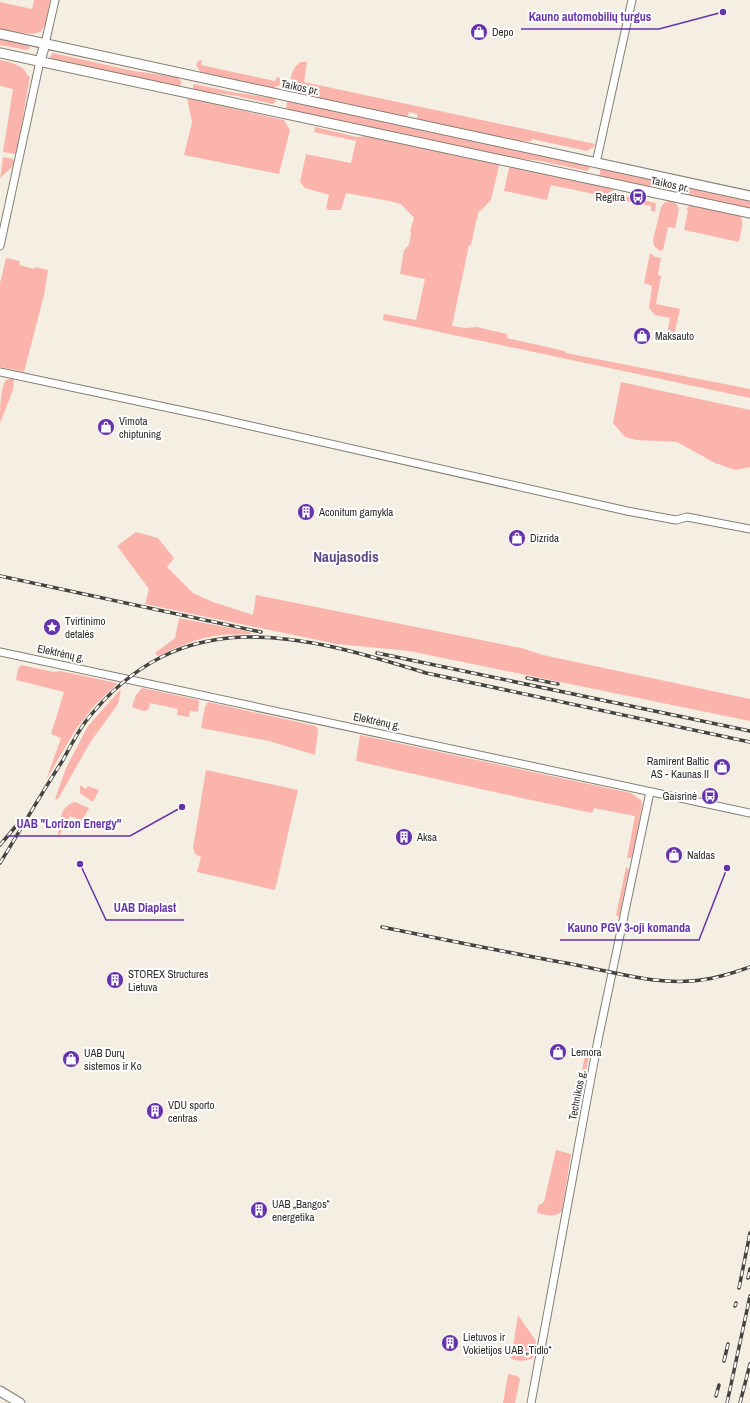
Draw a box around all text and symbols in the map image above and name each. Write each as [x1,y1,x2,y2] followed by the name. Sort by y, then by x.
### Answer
[521,5,659,29] callout: Kauno automobilių turgus
[529,9,652,25] text: Kauno automobilių turgus
[469,22,489,42] shop icon: Depo
[492,25,514,39] place label: Depo
[280,76,320,98] street label: Taikos pr.
[650,173,690,195] street label: Taikos pr.
[628,187,648,207] bus stop icon: Regitra
[595,190,625,204] place label: Regitra
[632,326,652,346] shop icon: Maksauto
[655,329,694,343] place label: Maksauto
[119,414,161,441] place label: Vimota chiptuning
[96,417,116,437] shop icon: Vimota chiptuning
[296,502,316,522] building icon: Aconitum gamykla
[318,505,393,519] place label: Aconitum gamykla
[507,528,527,548] shop icon: Dizrida
[530,531,559,545] place label: Dizrida
[313,546,379,567] district label: Naujasodis
[65,614,106,641] place label: Tvirtinimo detalės
[42,617,62,637] place icon: Tvirtinimo detalės
[36,641,86,665] street label: Elektrėnų g.
[352,709,402,733] street label: Elektrėnų g.
[647,754,709,781] place label: Ramirent Baltic AS - Kaunas II
[712,757,732,777] shop icon: Ramirent Baltic AS - Kaunas II
[700,786,720,806] bus stop icon: Gaisrinė
[662,789,697,803] place label: Gaisrinė
[8,812,130,836] callout: UAB "Lorizon Energy"
[16,816,122,832] text: UAB "Lorizon Energy"
[394,827,414,847] building icon: Aksa
[416,830,437,844] place label: Aksa
[664,845,684,865] shop icon: Naldas
[687,848,716,862] place label: Naldas
[106,896,184,920] callout: UAB Diaplast
[114,900,177,916] text: UAB Diaplast
[560,916,699,940] callout: Kauno PGV 3-oji komanda
[567,920,691,936] text: Kauno PGV 3-oji komanda
[128,967,209,994] place label: STOREX Structures Lietuva
[105,970,125,990] building icon: STOREX Structures Lietuva
[548,1042,568,1062] shop icon: Lemora
[571,1045,602,1059] place label: Lemora
[84,1046,142,1073] place label: UAB Durų sistemos ir Ko
[61,1049,81,1069] shop icon: UAB Durų sistemos ir Ko
[565,1069,589,1121] street label: Technikos g.
[168,1098,215,1125] place label: VDU sporto centras
[145,1101,165,1121] building icon: VDU sporto centras
[272,1197,330,1224] place label: UAB „Bangos“ energetika
[249,1200,269,1220] building icon: UAB „Bangos“ energetika
[463,1330,552,1357] place label: Lietuvos ir Vokietijos UAB „Tidlo“
[440,1333,460,1353] building icon: Lietuvos ir Vokietijos UAB „Tidlo“

